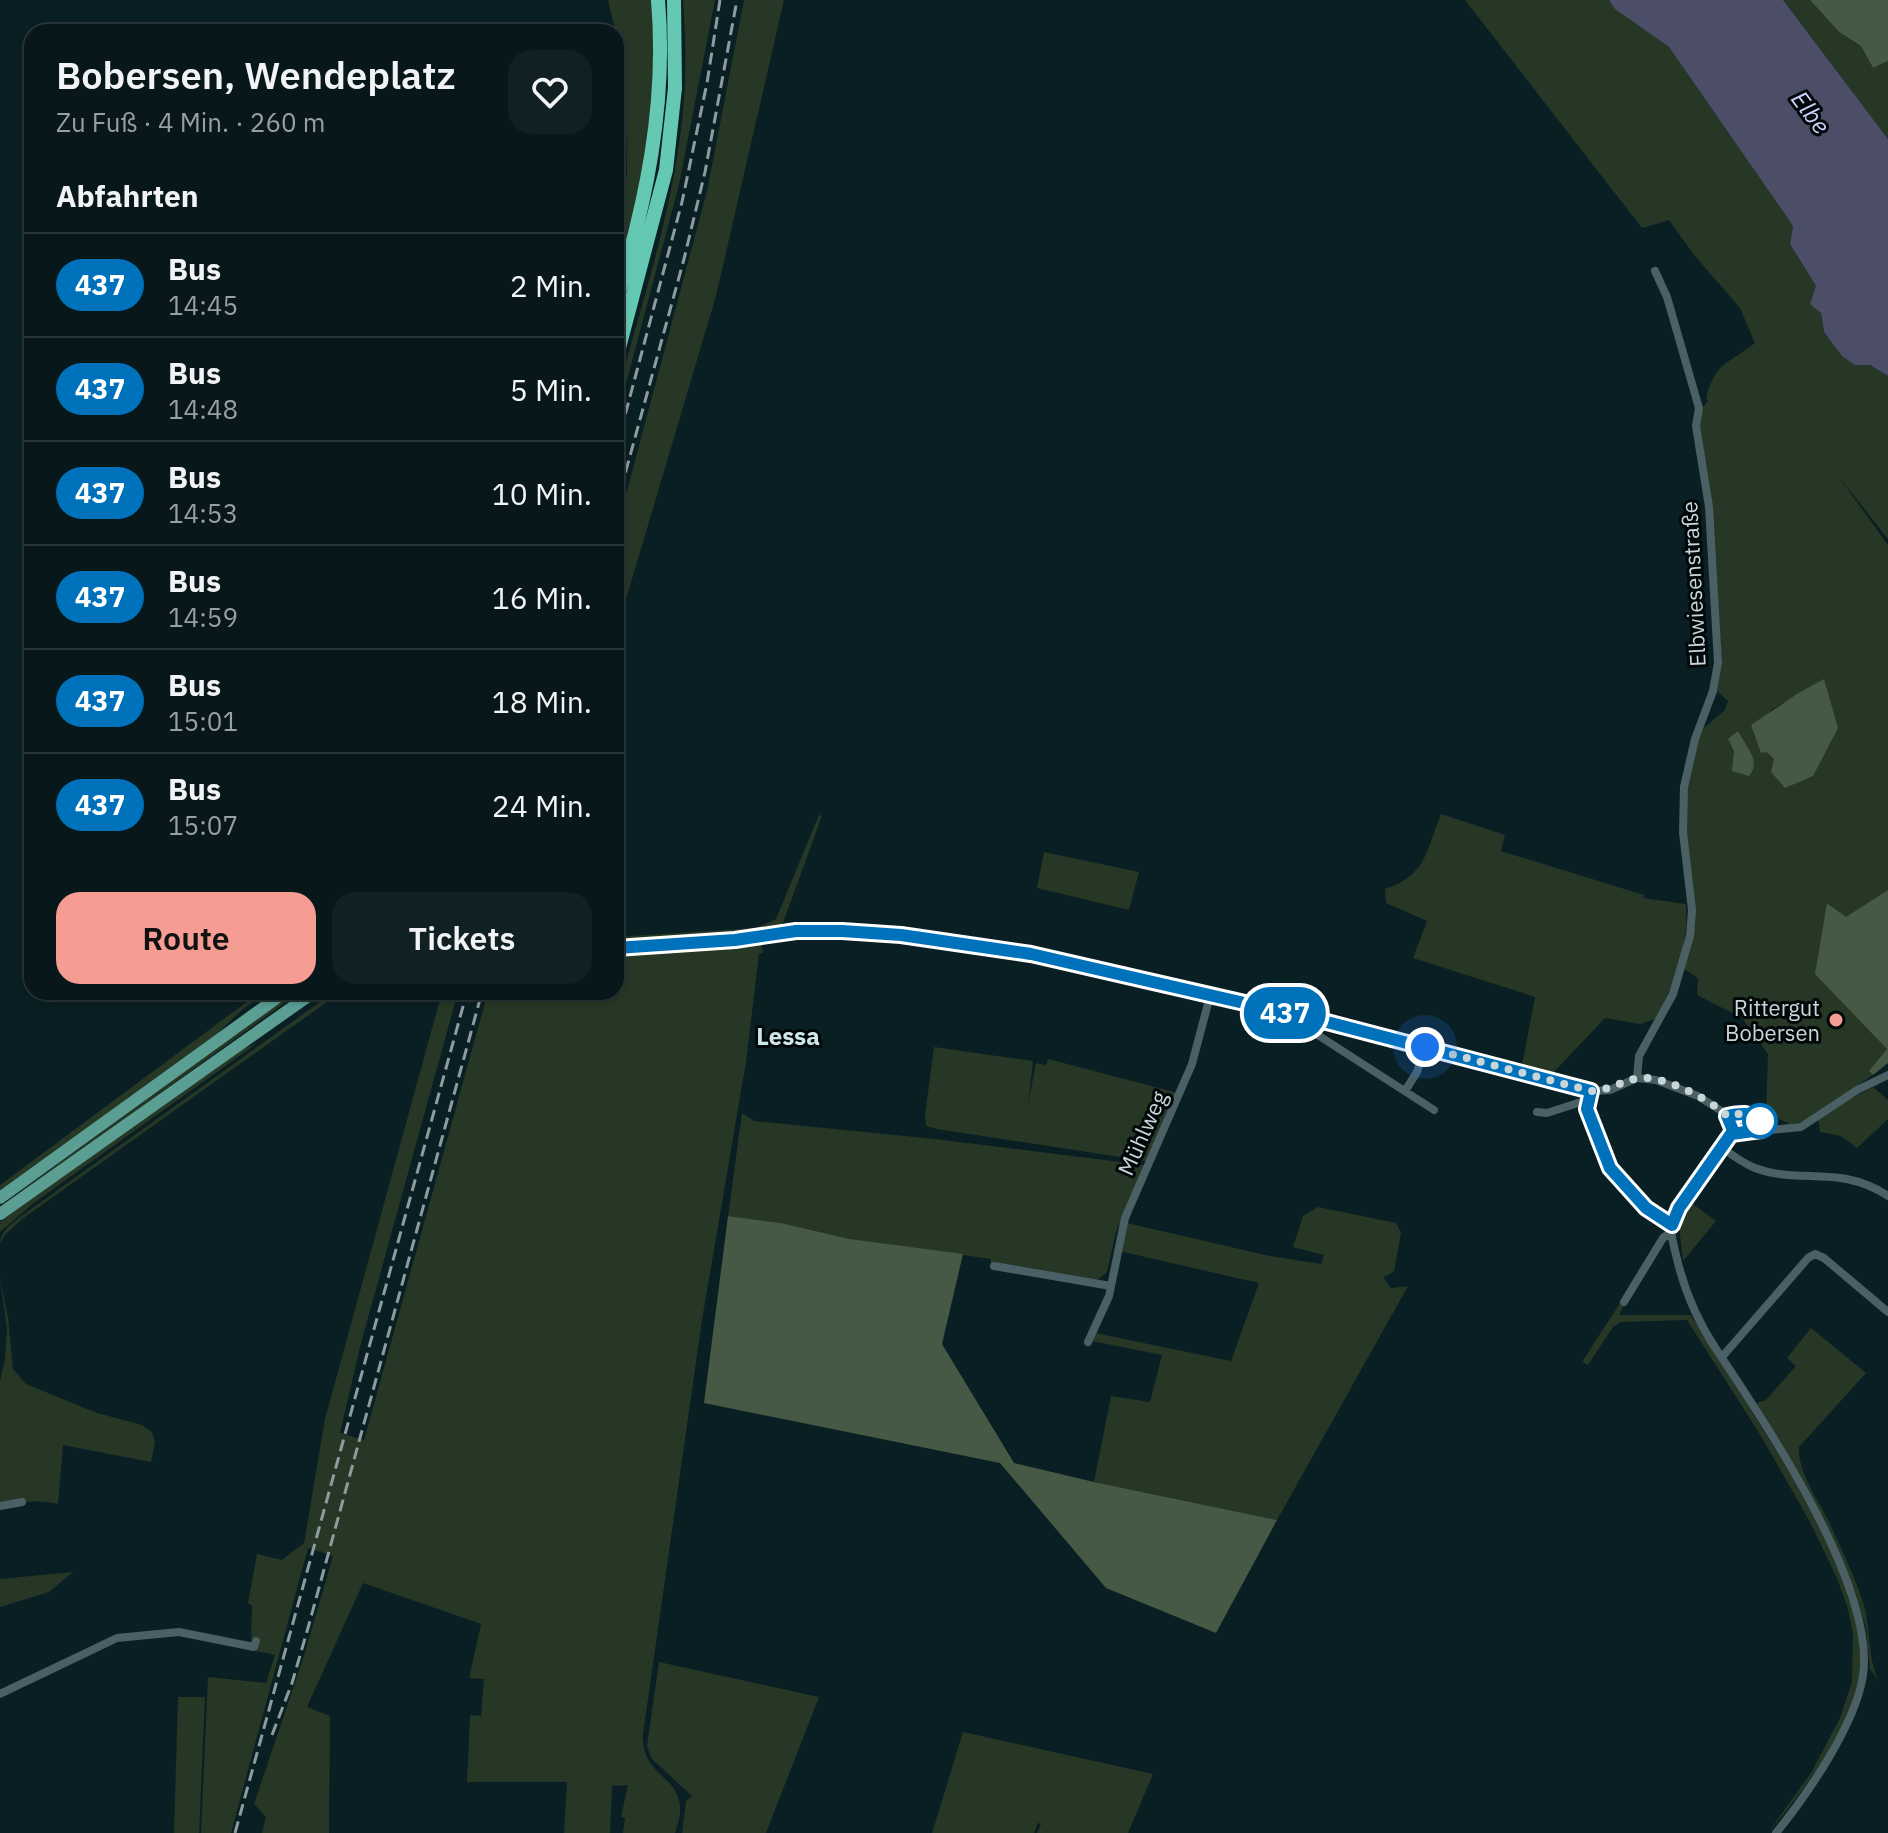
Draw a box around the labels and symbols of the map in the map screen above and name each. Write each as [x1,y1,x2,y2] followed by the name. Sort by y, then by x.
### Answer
[1784,84,1838,140] water label: Elbe
[1674,501,1712,667] street label: Elbwiesenstraße
[1239,987,1331,1039] line badge: 437
[1725,993,1820,1047] place label: Rittergut Bobersen
[1827,1011,1845,1029] marker: Rittergut Bobersen
[756,1020,820,1052] district label: Lessa
[1405,1027,1445,1067] your location
[1111,1086,1174,1180] street label: Mühlweg
[1743,1104,1777,1138] unlabelled marker

